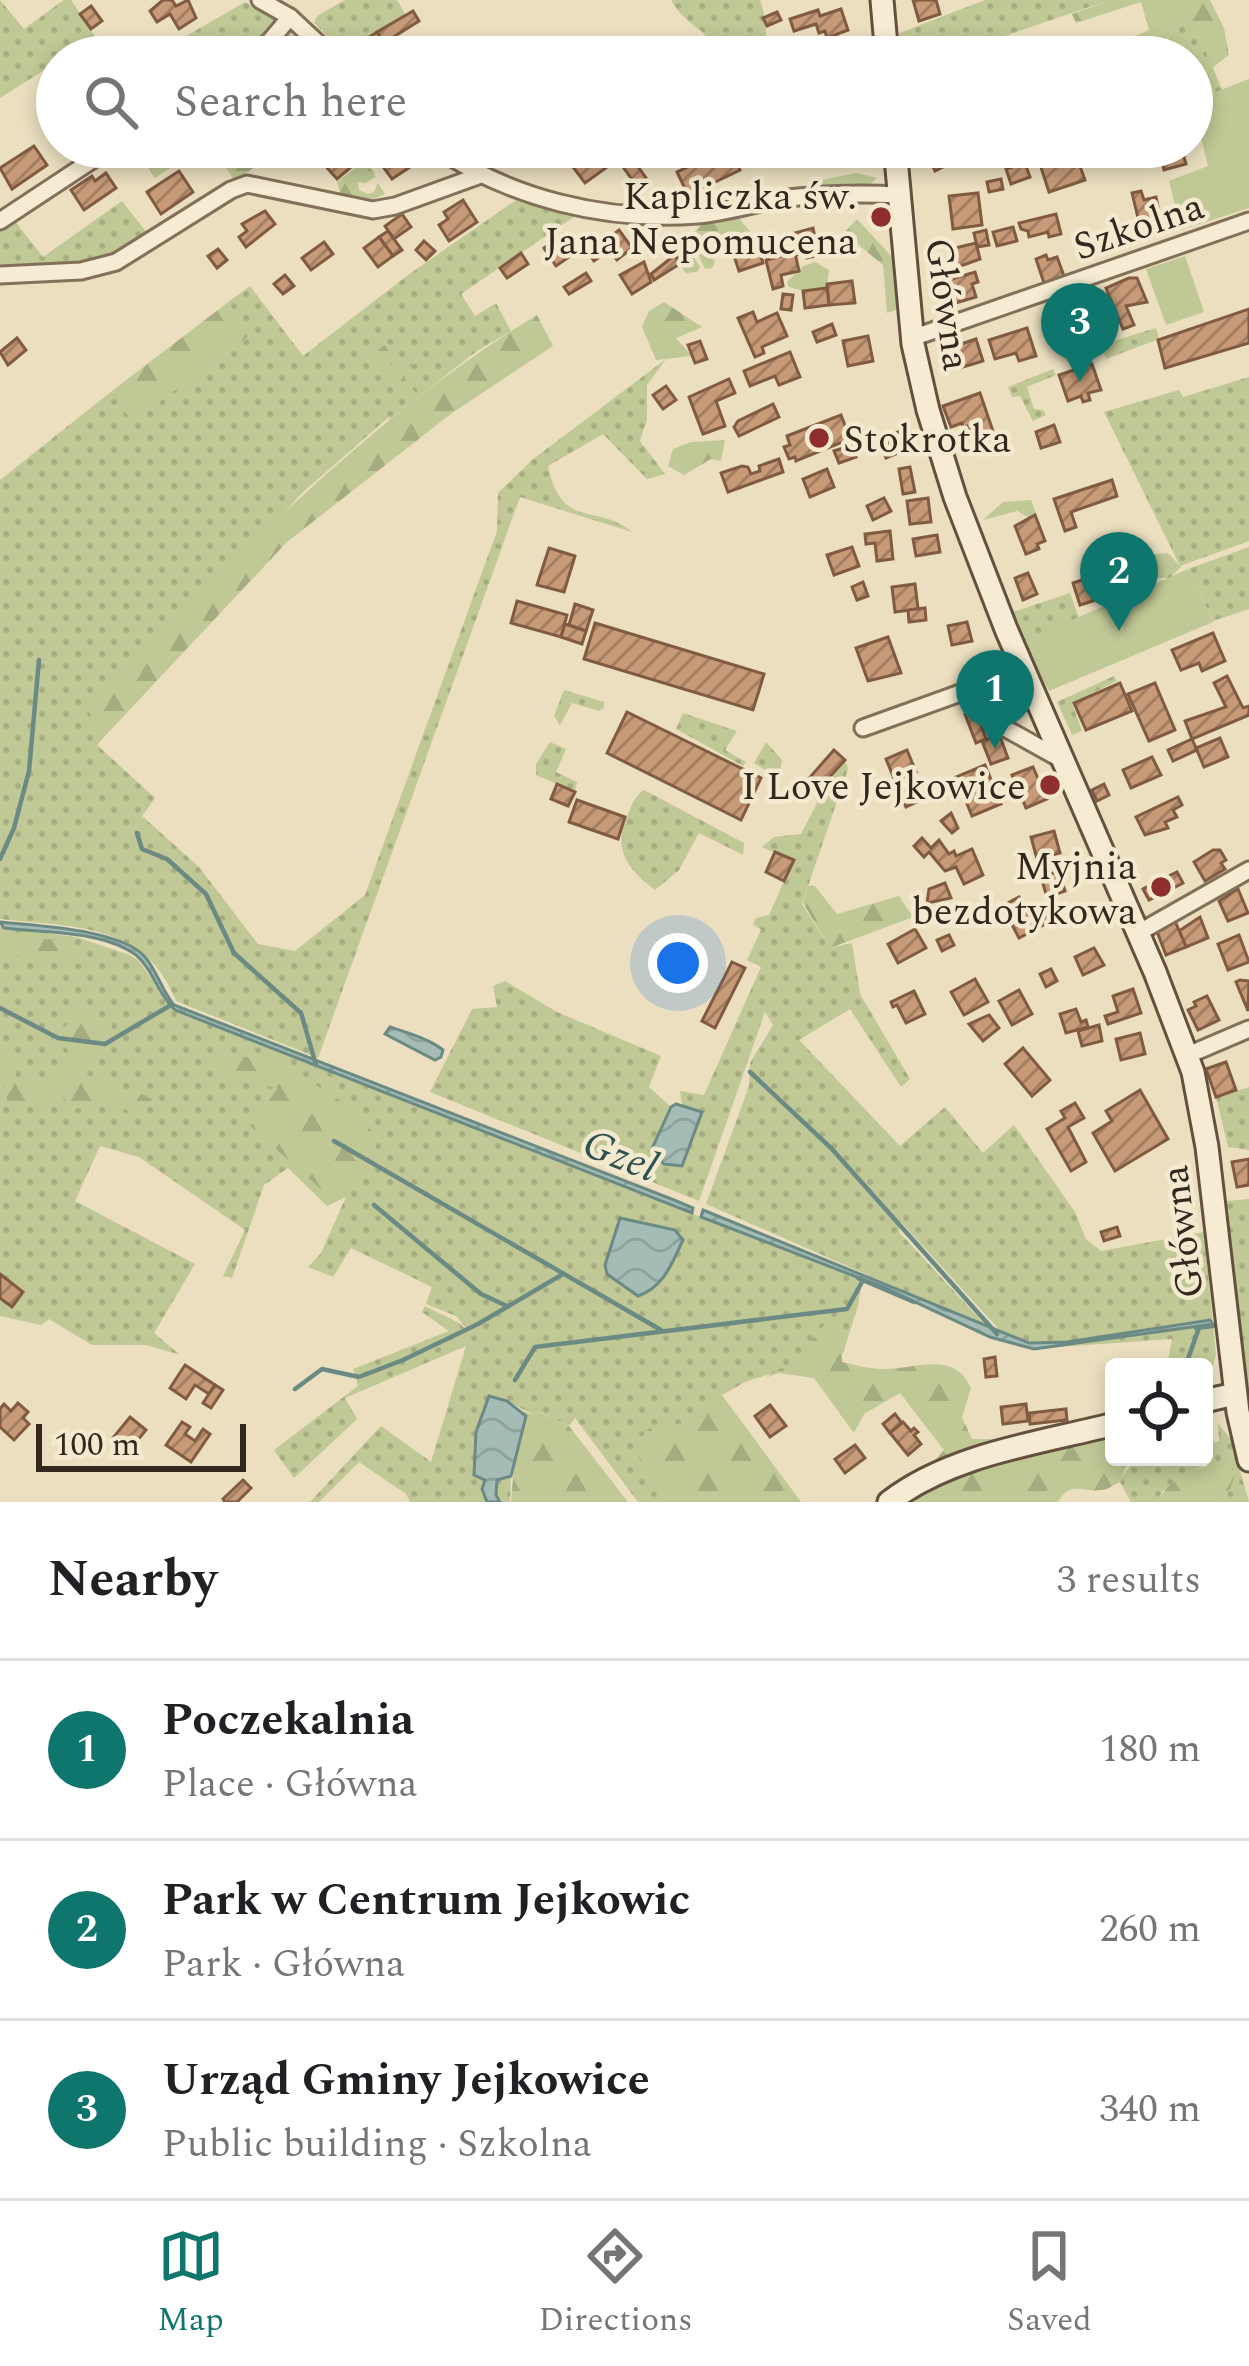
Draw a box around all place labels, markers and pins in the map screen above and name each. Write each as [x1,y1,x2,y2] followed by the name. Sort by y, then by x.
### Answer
[545,168,857,272] place label: Kapliczka św. Jana Nepomucena
[868,204,894,230] marker: Kapliczka św. Jana Nepomucena
[1041,283,1119,382] pin: 3
[843,411,1011,470] place label: Stokrotka
[806,425,832,451] marker: Stokrotka
[1080,532,1158,631] pin: 2
[956,650,1034,749] pin: 1
[741,758,1026,817] place label: I Love Jejkowice
[1037,772,1063,798] marker: I Love Jejkowice
[912,838,1137,942] place label: Myjnia bezdotykowa
[1148,874,1174,900] marker: Myjnia bezdotykowa

